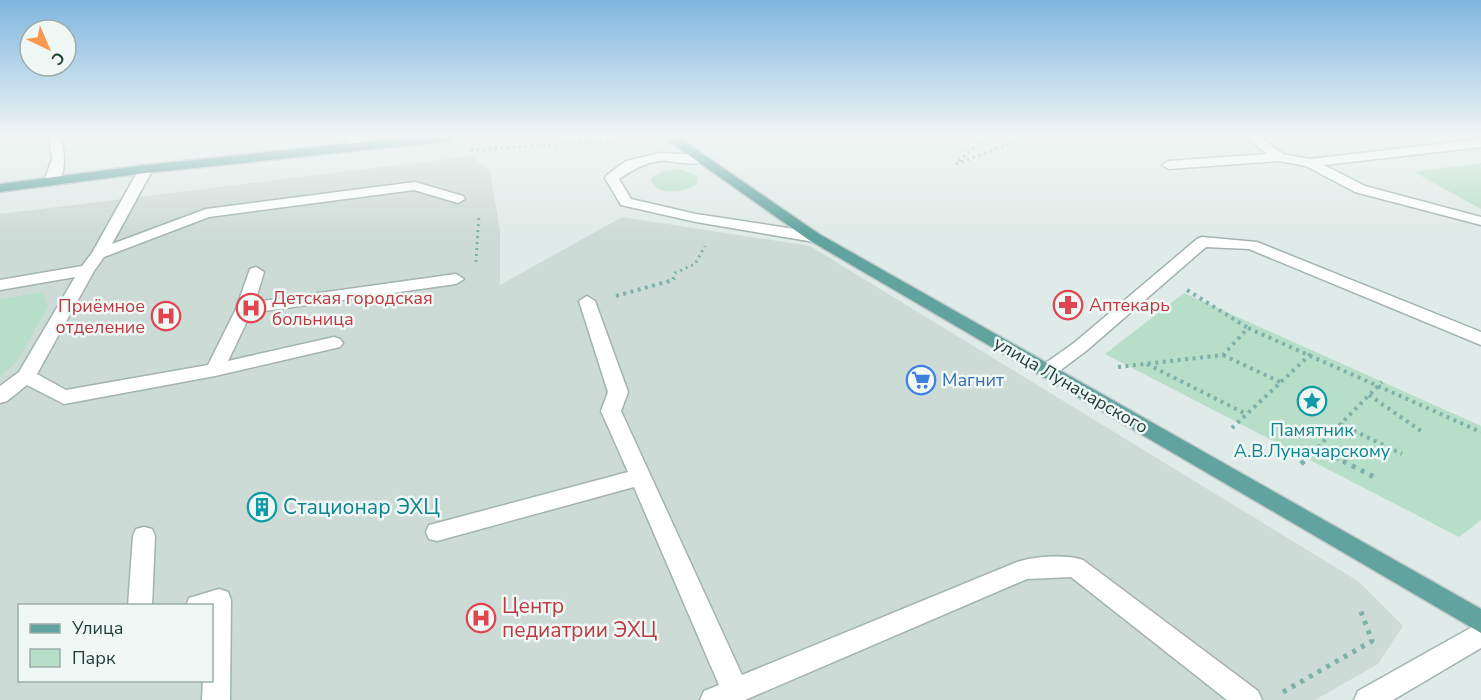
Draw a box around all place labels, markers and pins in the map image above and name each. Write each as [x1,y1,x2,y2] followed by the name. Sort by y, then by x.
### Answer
[272,286,433,331] place label: Детская городская больница
[1052,289,1084,321] pharmacy icon: Аптекарь
[235,292,267,324] hospital icon: Детская городская больница
[1089,293,1170,317] place label: Аптекарь
[56,294,145,339] place label: Приёмное отделение
[150,300,182,332] hospital icon: Приёмное отделение
[905,364,937,396] supermarket icon: Магнит
[942,368,1004,392] place label: Магнит
[1296,385,1328,417] place icon: Памятник А.В.Луначарскому
[1234,418,1391,463] place label: Памятник А.В.Луначарскому
[246,491,278,523] building icon: Стационар ЭХЦ
[283,493,440,521] place label: Стационар ЭХЦ
[502,592,658,644] place label: Центр педиатрии ЭХЦ
[465,602,497,634] hospital icon: Центр педиатрии ЭХЦ

